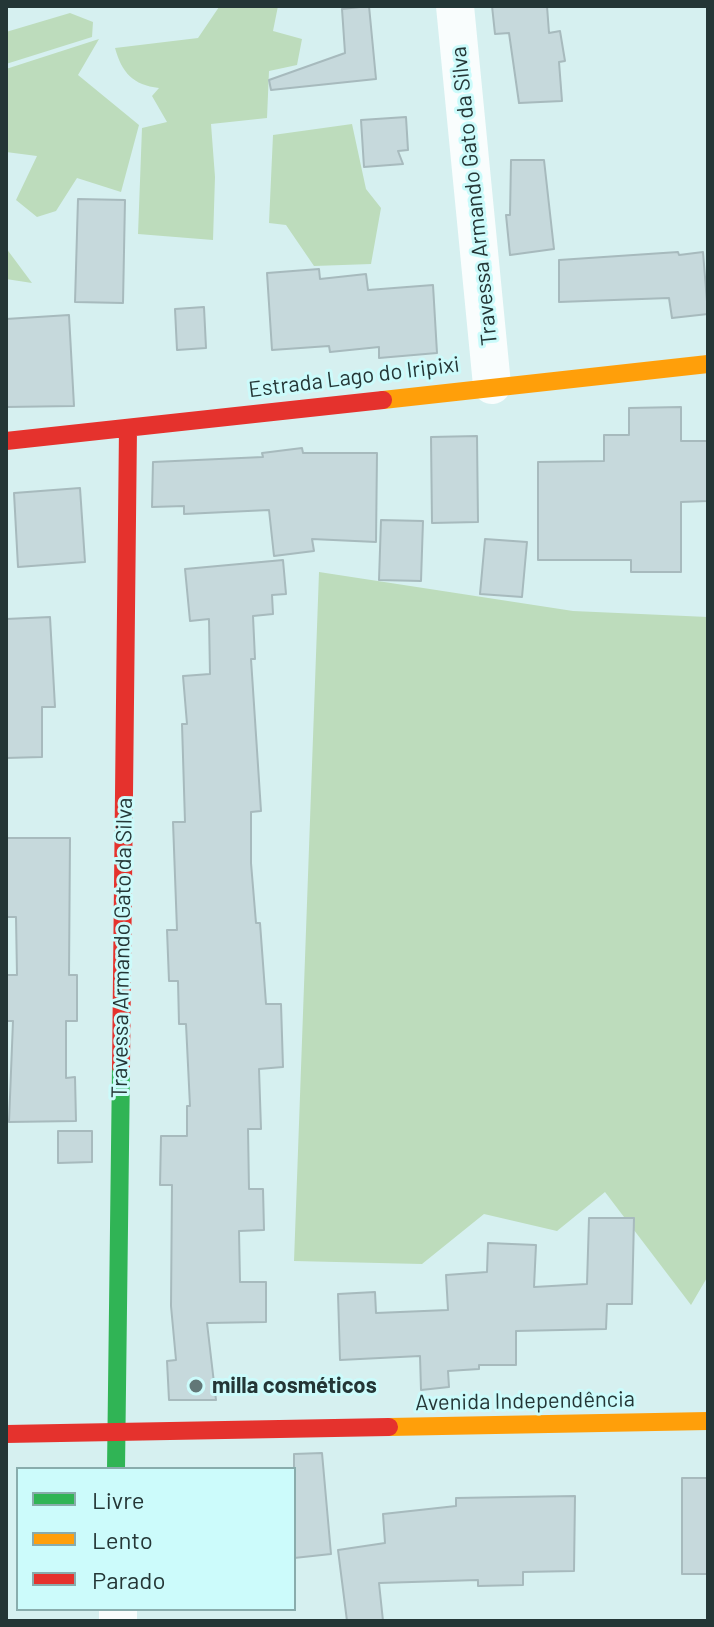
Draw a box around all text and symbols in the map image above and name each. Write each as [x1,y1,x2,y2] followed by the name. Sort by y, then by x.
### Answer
[445,45,503,347] street label: Travessa Armando Gato da Silva
[247,351,461,403] street label: Estrada Lago do Iripixi
[106,797,138,1099] street label: Travessa Armando Gato da Silva
[212,1373,377,1399] place label: milla cosméticos
[187,1377,205,1395] marker: milla cosméticos
[415,1386,635,1416] street label: Avenida Independência
[16,1467,296,1611] legend
[92,1485,145,1514] text: Livre
[92,1525,153,1554] text: Lento
[92,1565,166,1594] text: Parado

